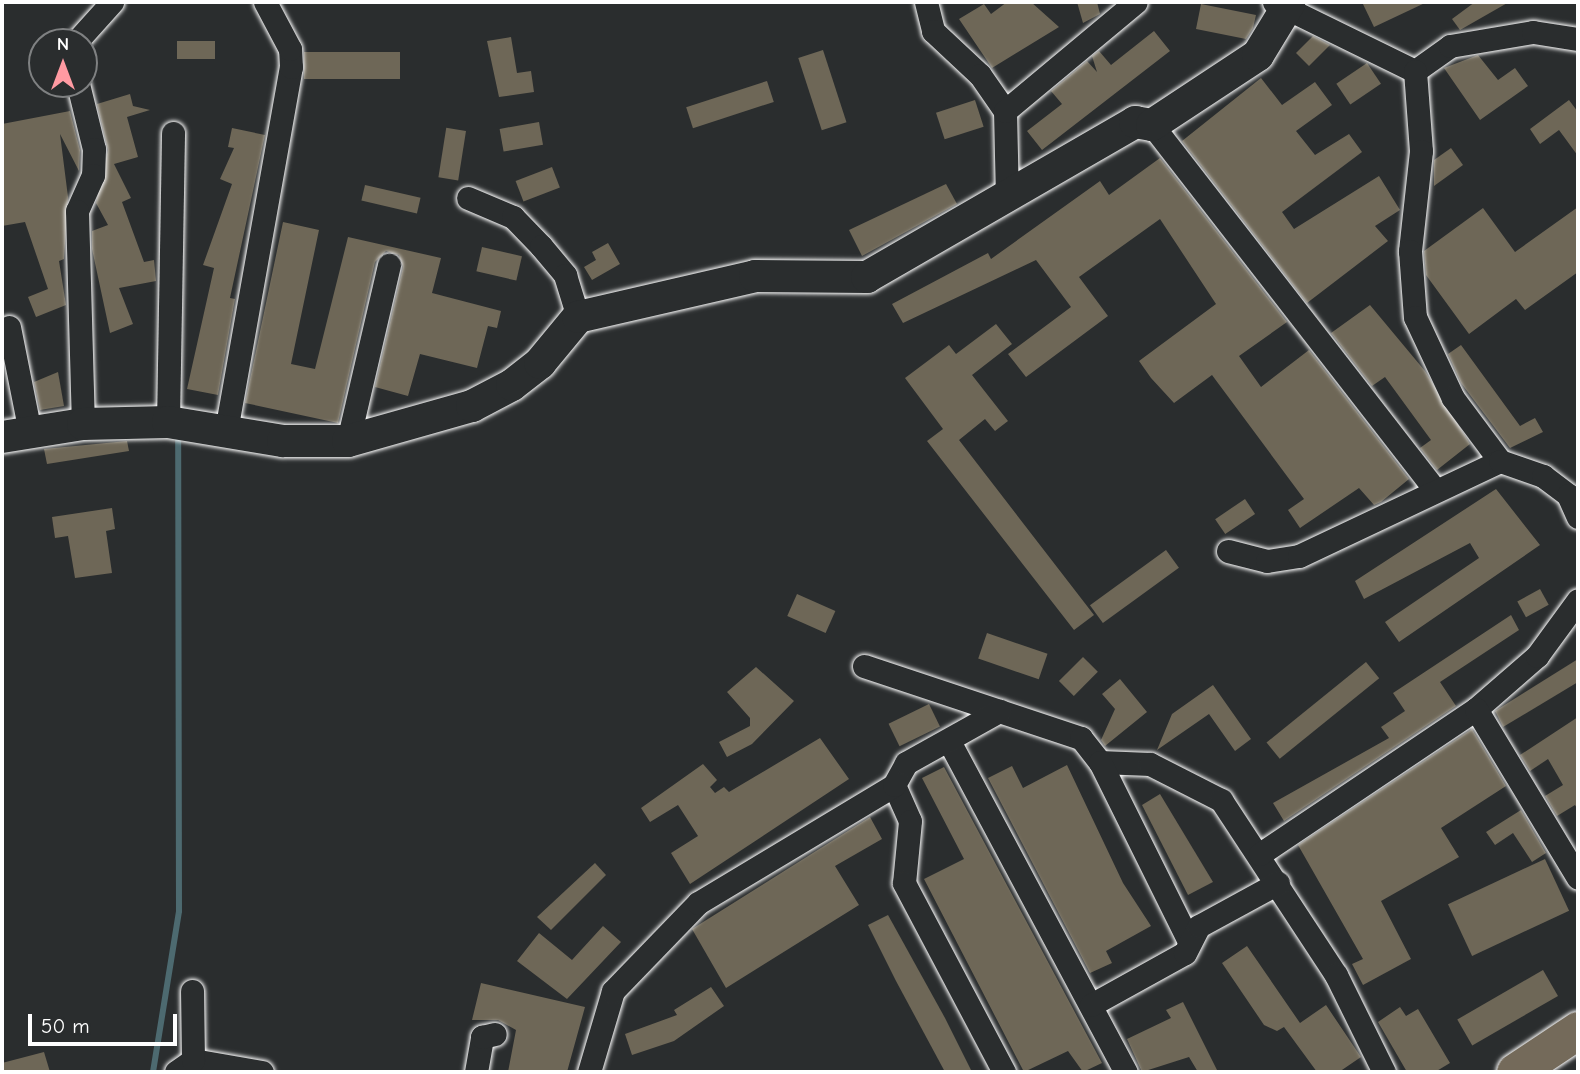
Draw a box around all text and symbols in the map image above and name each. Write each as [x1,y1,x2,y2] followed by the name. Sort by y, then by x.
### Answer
[28,28,98,98] north arrow
[57,33,69,55] text: N
[32,1000,180,1044] scale bar
[41,1014,90,1038] text: 50 m

